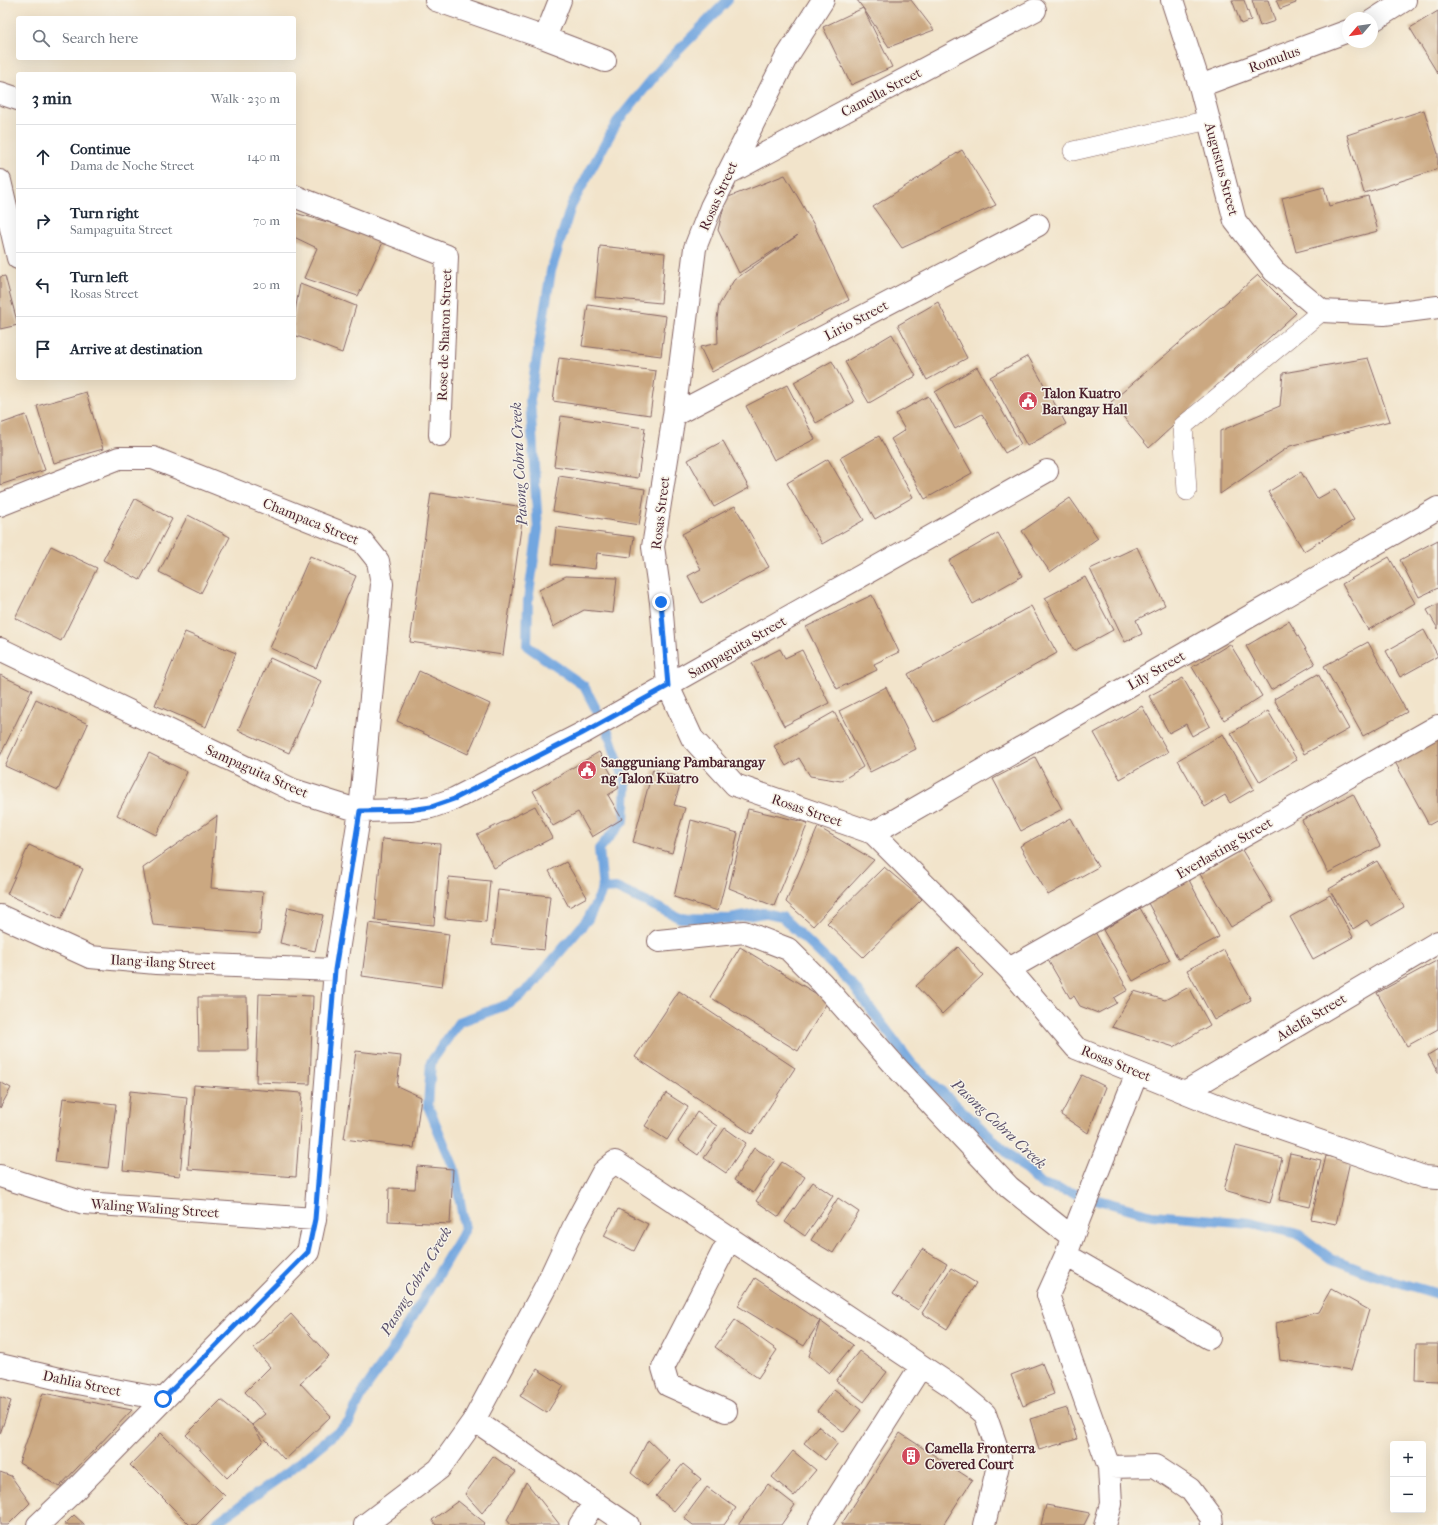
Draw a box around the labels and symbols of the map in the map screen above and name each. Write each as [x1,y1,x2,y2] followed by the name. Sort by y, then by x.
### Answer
[1342,12,1378,48] north arrow
[1246,42,1302,77] street label: Romulus
[838,64,924,121] street label: Camella Street
[1201,120,1242,218] street label: Augustus Street
[696,159,741,233] street label: Rosas Street
[434,269,455,401] street label: Rose de Sharon Street
[822,297,891,344] street label: Lirio Street
[1041,385,1128,418] place label: Talon Kuatro Barangay Hall
[1017,390,1039,412] public building icon: Talon Kuatro Barangay Hall
[507,402,531,527] water label: Pasong Cobra Creek
[648,475,673,551] street label: Rosas Street
[260,494,361,548] street label: Champaca Street
[652,593,670,611] route end
[685,612,789,682] street label: Sampaguita Street
[1124,647,1188,694] street label: Lily Street
[203,741,311,802] street label: Sampaguita Street
[600,754,767,787] place label: Sangguniang Pambarangay ng Talon Kuatro
[576,759,598,781] public building icon: Sangguniang Pambarangay ng Talon Kuatro
[769,790,845,831] street label: Rosas Street
[1173,814,1275,883] street label: Everlasting Street
[110,951,216,974] street label: Ilang-ilang Street
[1272,990,1349,1045] street label: Adelfa Street
[1078,1042,1153,1085] street label: Rosas Street
[947,1075,1050,1173] water label: Pasong Cobra Creek
[89,1195,220,1221] street label: Waling Waling Street
[376,1223,456,1339] water label: Pasong Cobra Creek
[41,1367,123,1400] street label: Dahlia Street
[154,1390,172,1408] route start
[925,1440,1036,1473] place label: Camella Fronterra Covered Court
[900,1445,922,1467] building icon: Camella Fronterra Covered Court

